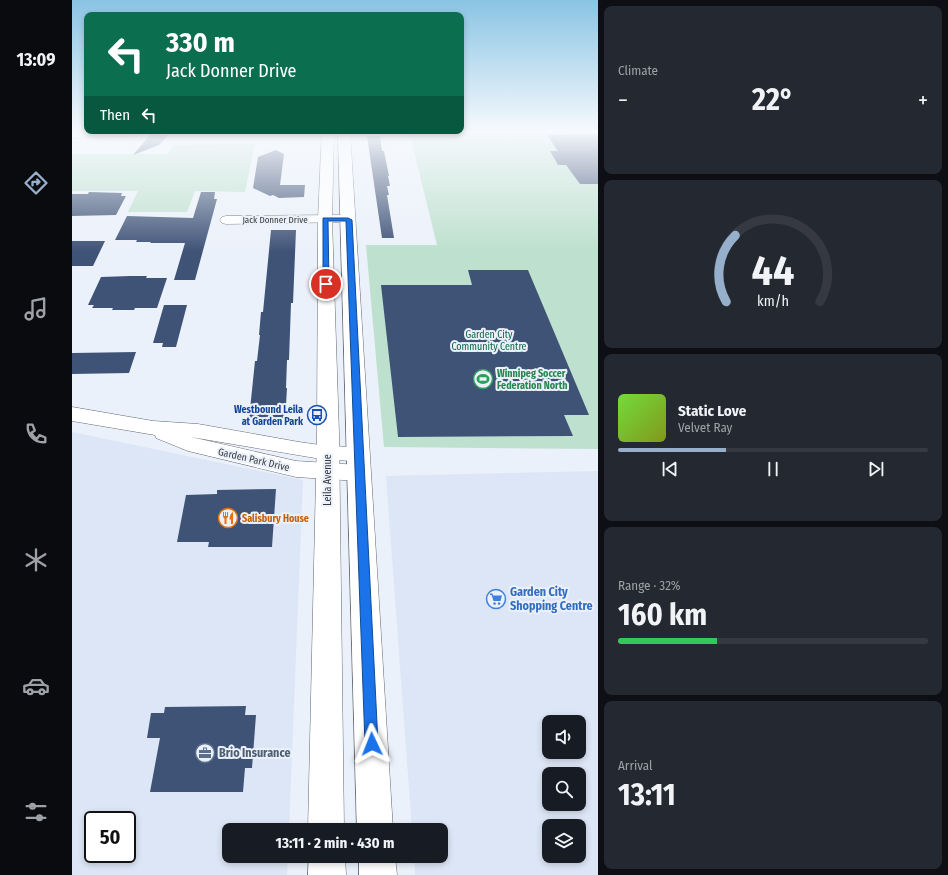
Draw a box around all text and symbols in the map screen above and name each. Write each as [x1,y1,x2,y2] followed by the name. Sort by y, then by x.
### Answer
[166,26,235,59] text: 330 m
[100,28,152,80] icon: left
[16,49,56,71] text: 13:09
[166,60,296,82] text: Jack Donner Drive
[618,63,658,78] text: Climate
[752,82,794,118] text: 22°
[618,87,628,114] text: −
[918,87,928,114] text: +
[138,104,160,126] icon: left
[100,106,130,124] text: Then
[22,169,50,197] icon: directions
[242,215,308,225] street label: Jack Donner Drive
[752,245,794,295] text: 44
[309,267,343,301] pin
[315,273,337,295] icon: arrive
[757,292,789,309] text: km/h
[22,295,50,323] icon: music
[451,329,527,353] park label: Garden City Community Centre
[472,368,494,390] sports icon: Winnipeg Soccer Federation North
[497,368,568,392] place label: Winnipeg Soccer Federation North
[678,402,746,420] text: Static Love
[234,404,304,428] place label: Westbound Leila at Garden Park
[306,404,328,426] bus stop icon: Westbound Leila at Garden Park
[22,420,50,448] icon: phone
[678,420,732,435] text: Velvet Ray
[217,446,291,474] street label: Garden Park Drive
[322,454,334,506] street label: Leila Avenue
[659,458,681,480] icon: previous
[762,458,784,480] icon: pause
[865,458,887,480] icon: next
[217,507,239,529] restaurant icon: Salisbury House
[242,513,309,525] place label: Salisbury House
[22,546,50,574] icon: climate
[618,578,681,593] text: Range · 32%
[510,585,593,613] place label: Garden City Shopping Centre
[485,588,507,610] supermarket icon: Garden City Shopping Centre
[618,597,707,633] text: 160 km
[22,672,50,700] icon: car
[542,715,586,863] map controls
[542,715,586,759] button: sound
[351,723,393,765] position arrow
[194,742,216,764] office icon: Brio Insurance
[219,746,291,760] place label: Brio Insurance
[618,758,652,773] text: Arrival
[542,767,586,811] button: search
[618,777,676,813] text: 13:11
[22,798,50,826] icon: filters
[84,811,136,863] speed limit sign: 50
[542,819,586,863] button: layers
[276,834,394,852] text: 13:11 · 2 min · 430 m

